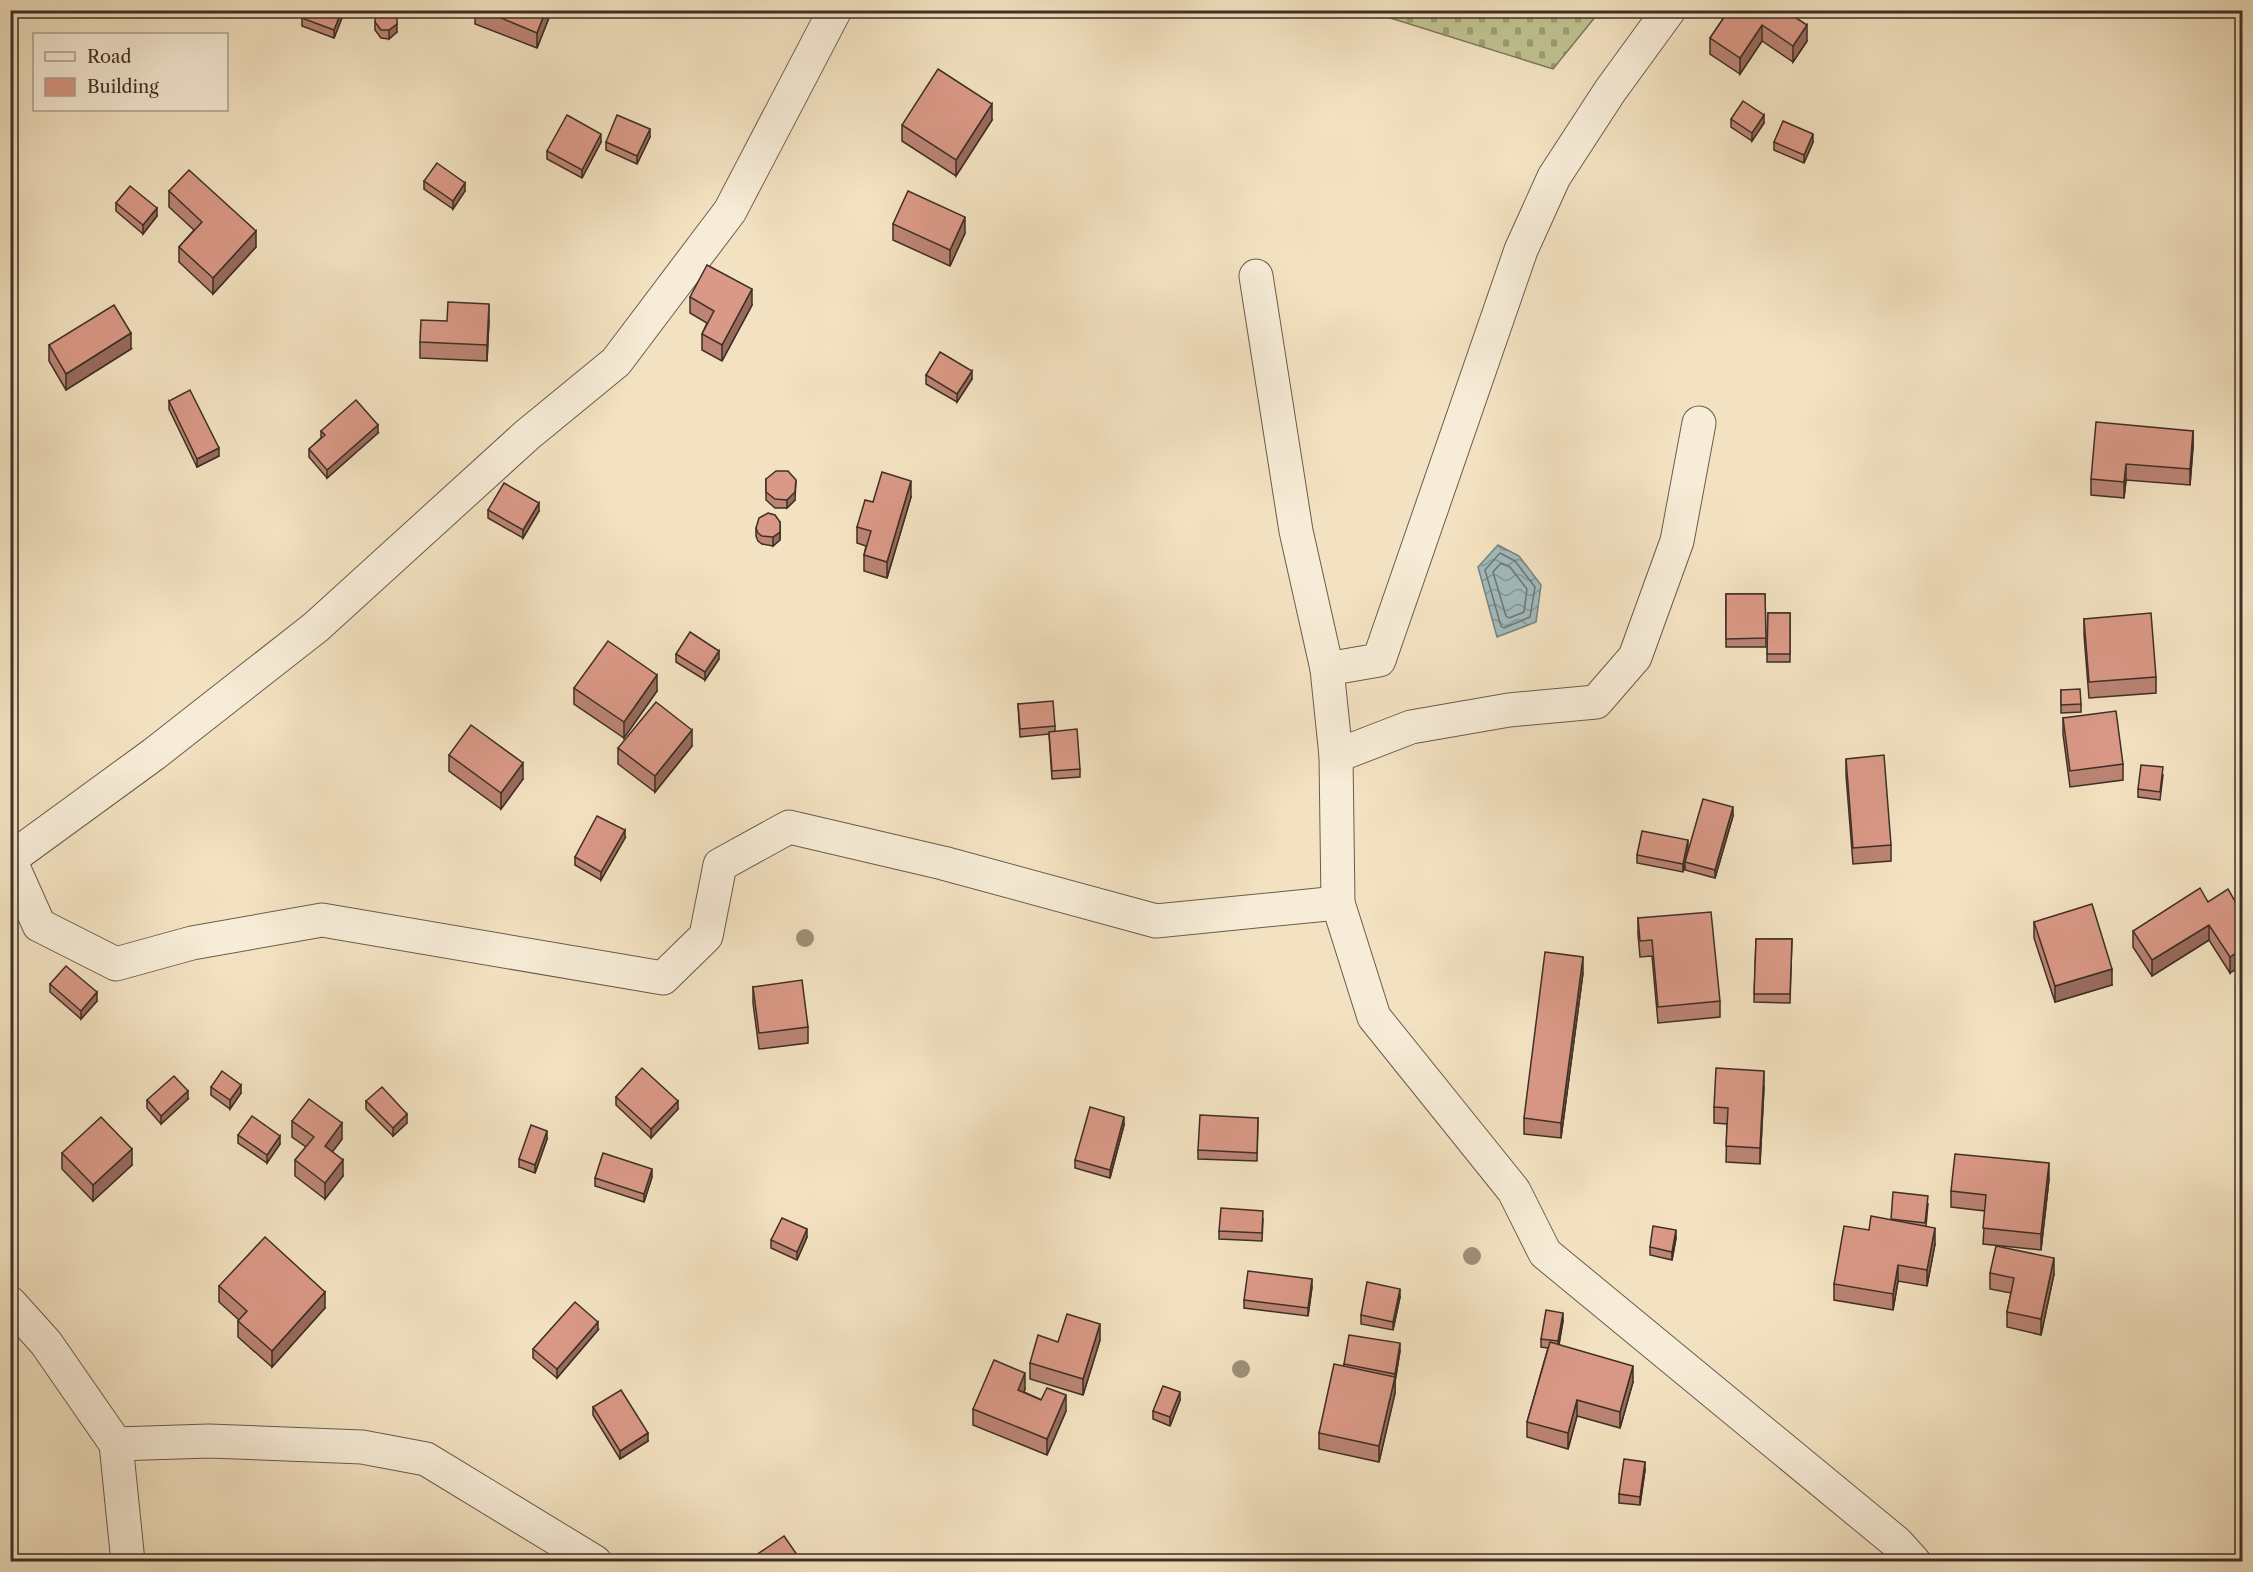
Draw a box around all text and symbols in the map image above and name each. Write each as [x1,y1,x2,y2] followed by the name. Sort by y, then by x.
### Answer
[33,33,228,111] legend
[87,46,132,68] text: Road
[87,76,159,98] text: Building

